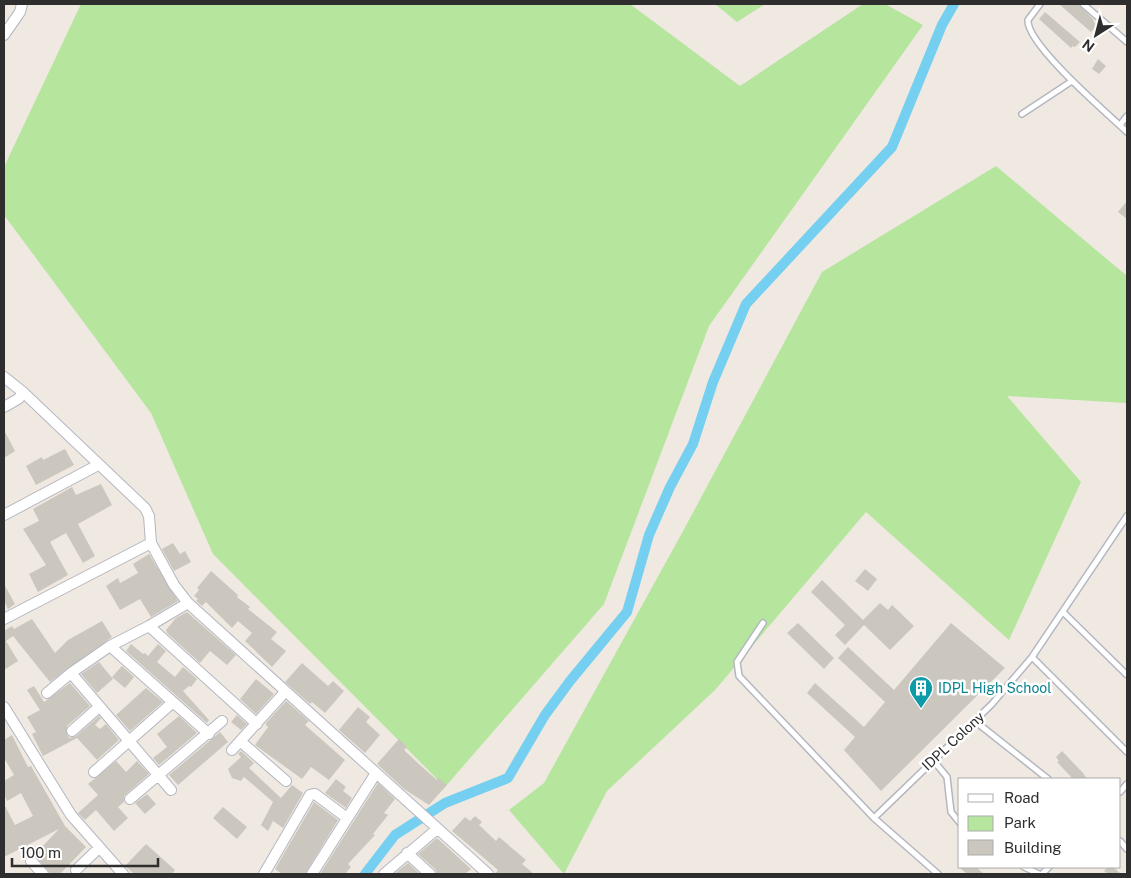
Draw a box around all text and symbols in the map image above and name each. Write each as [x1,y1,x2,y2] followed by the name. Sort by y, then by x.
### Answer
[1071,10,1121,60] north arrow
[1079,36,1097,55] text: N
[908,675,934,709] building icon: IDPL High School
[938,680,1051,696] place label: IDPL High School
[919,708,988,774] street label: IDPL Colony
[958,778,1121,868] legend
[1004,789,1040,806] text: Road
[1004,814,1036,831] text: Park
[12,836,159,868] scale bar
[1004,839,1062,856] text: Building
[20,844,61,861] text: 100 m

